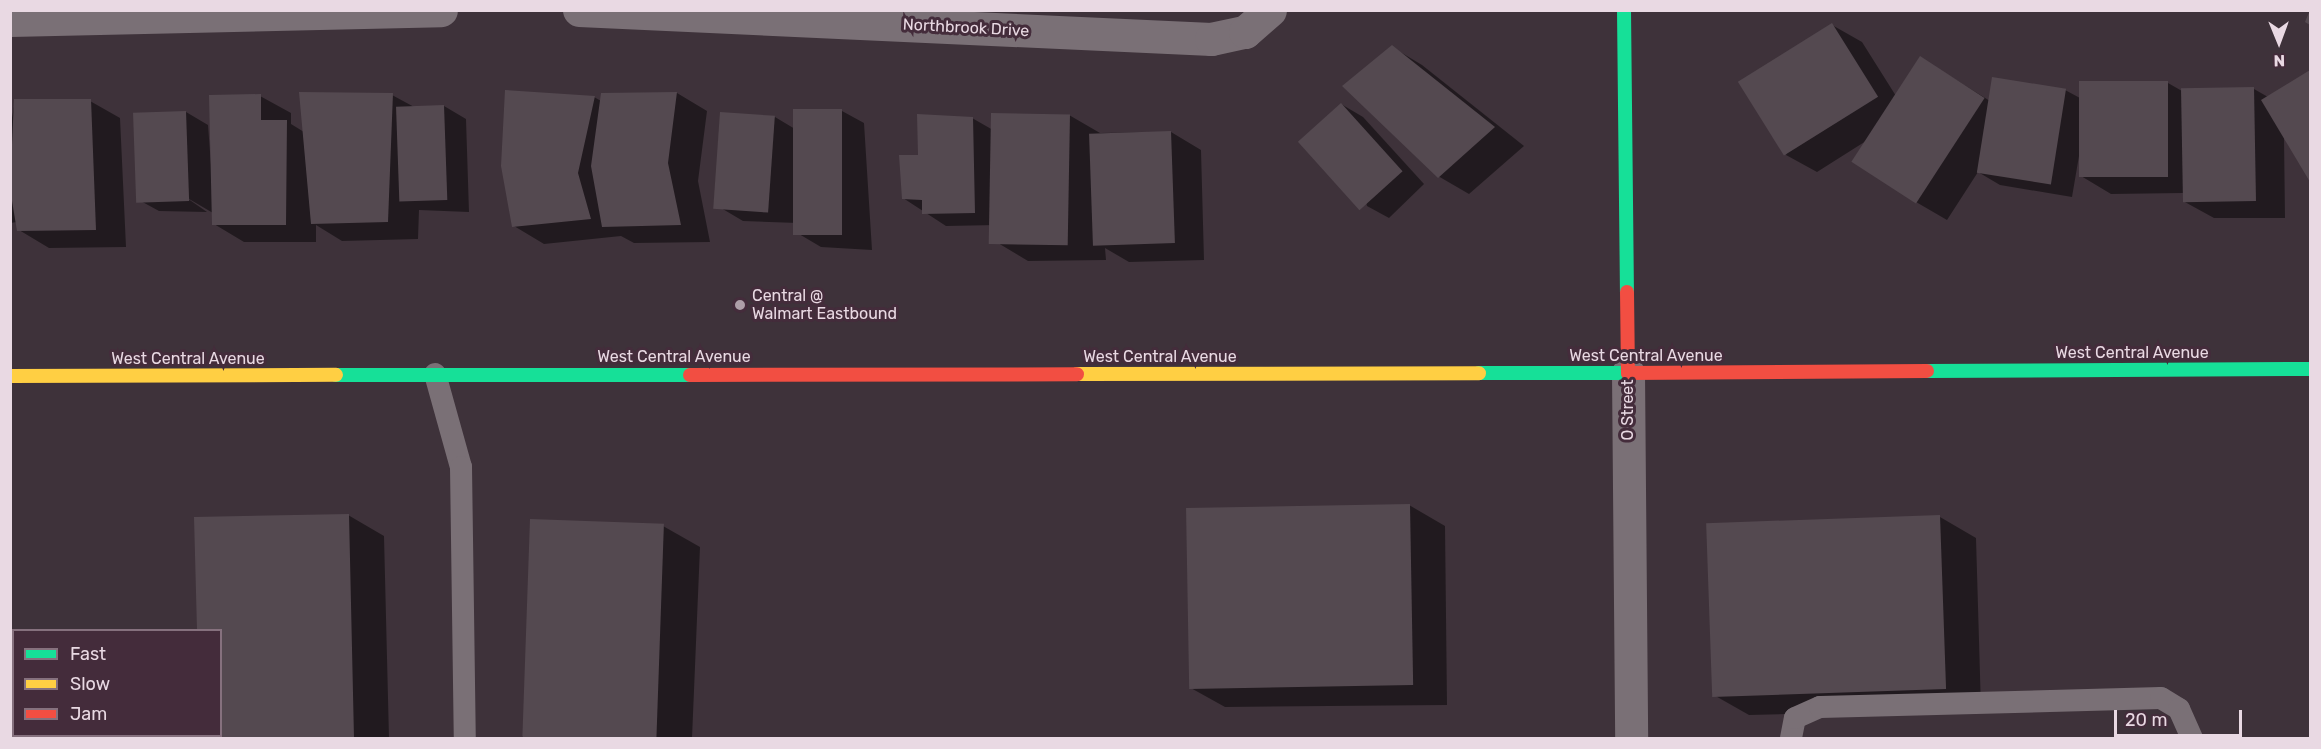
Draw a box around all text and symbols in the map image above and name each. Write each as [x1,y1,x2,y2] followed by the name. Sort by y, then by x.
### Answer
[2249,12,2309,72] north arrow
[902,15,1030,41] street label: Northbrook Drive
[2273,51,2285,70] text: N
[752,286,897,324] place label: Central @ Walmart Eastbound
[733,298,747,312] marker: Central @ Walmart Eastbound
[2055,343,2209,363] street label: West Central Avenue
[1569,346,1723,366] street label: West Central Avenue
[597,347,751,367] street label: West Central Avenue
[1083,347,1237,367] street label: West Central Avenue
[111,349,265,369] street label: West Central Avenue
[1618,379,1638,441] street label: O Street
[12,629,222,737] legend
[70,643,106,665] text: Fast
[70,673,110,695] text: Slow
[2117,698,2244,736] scale bar
[70,703,107,725] text: Jam
[2125,709,2167,731] text: 20 m

